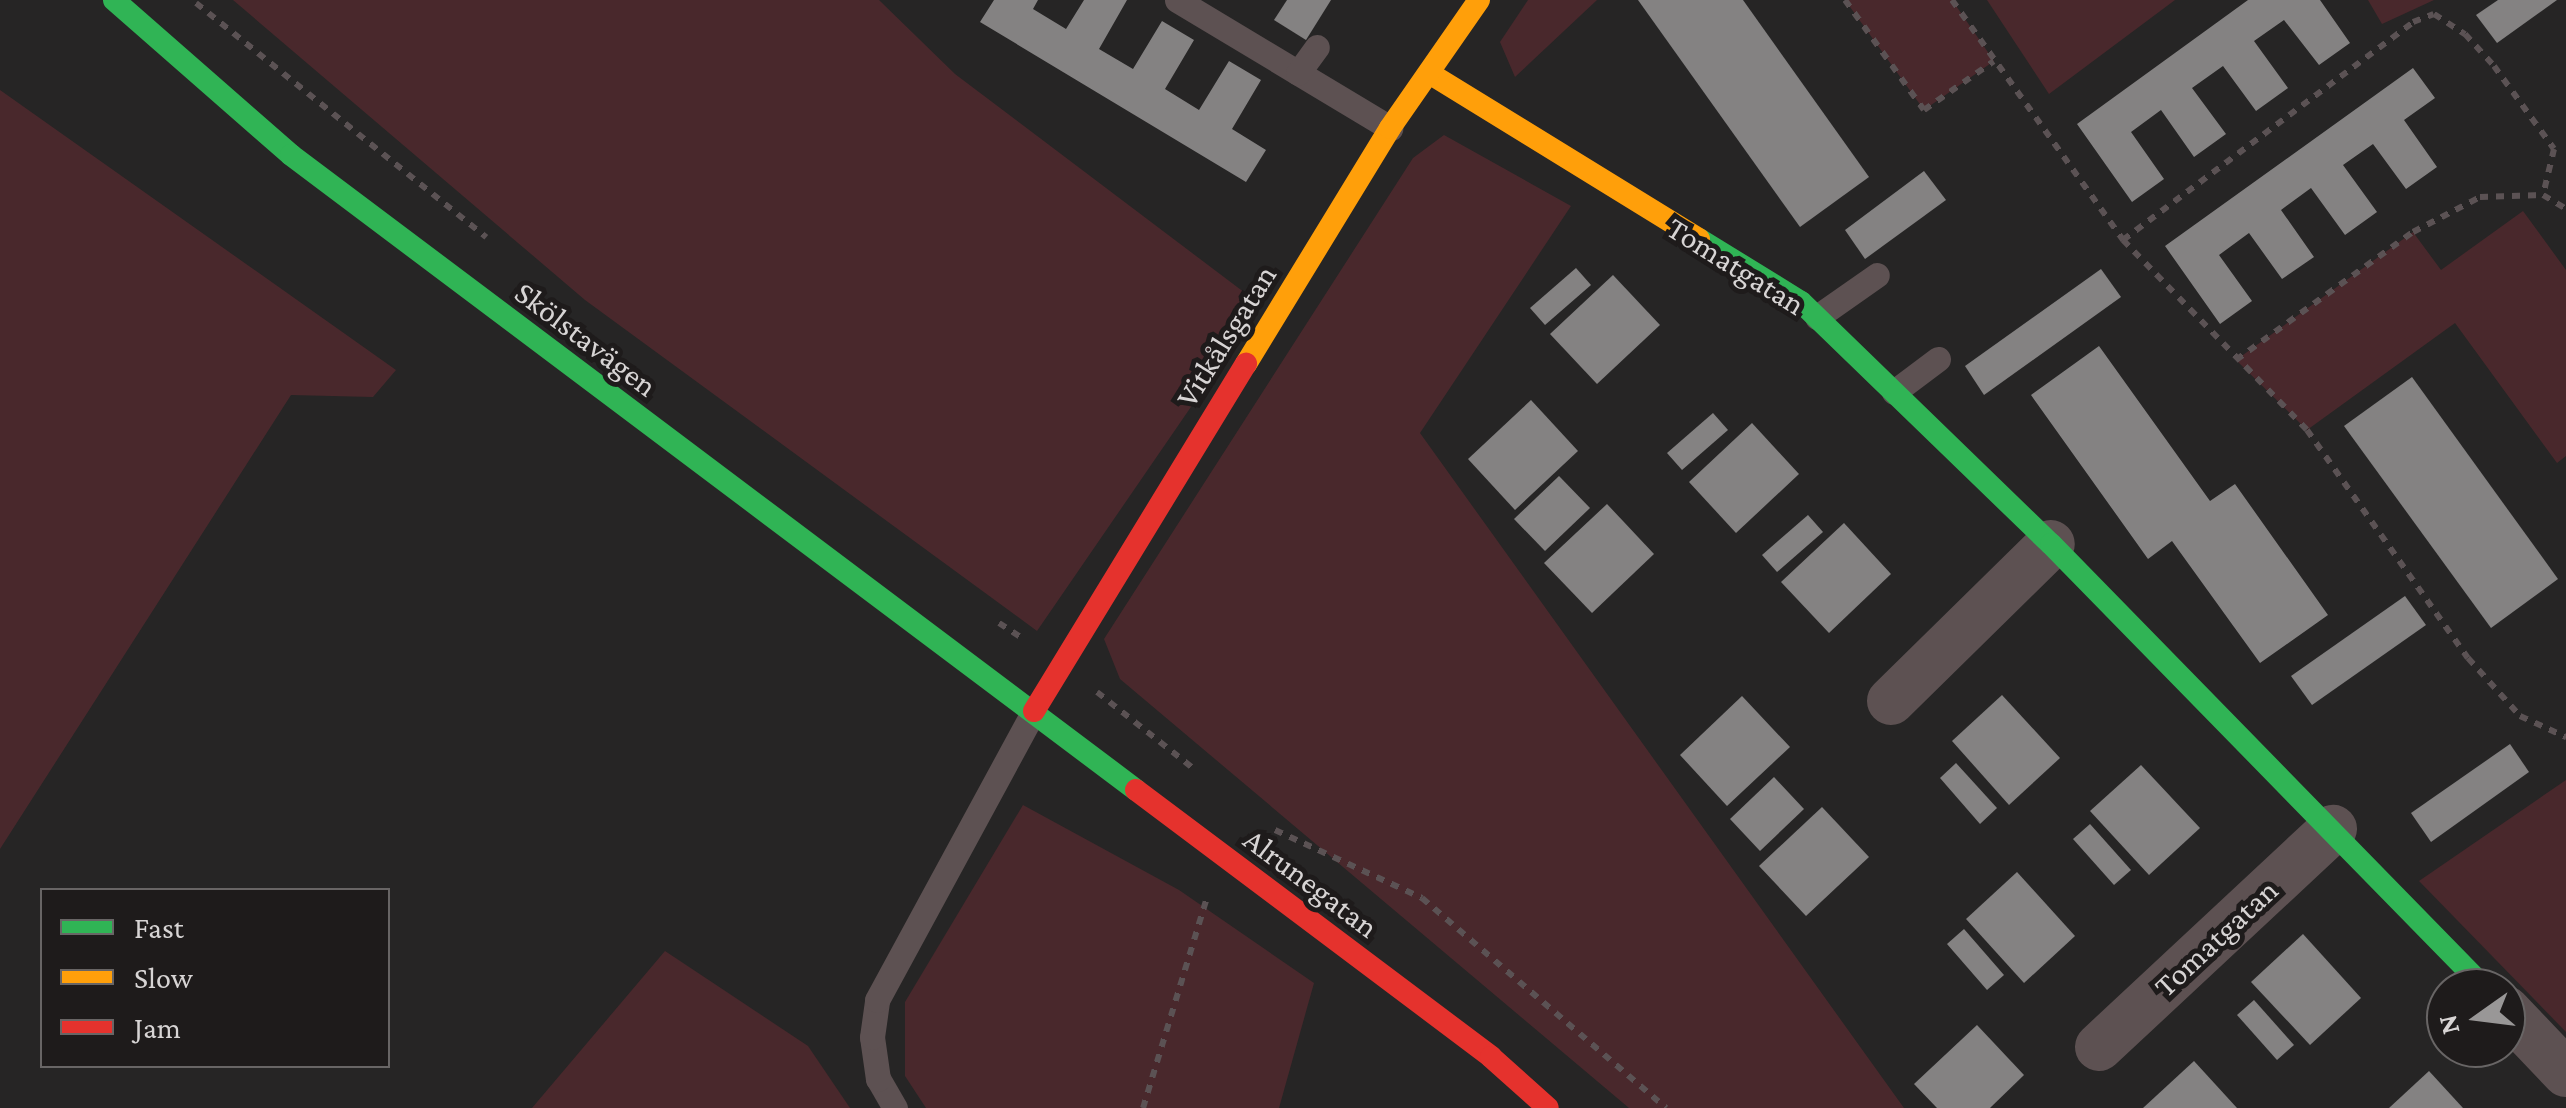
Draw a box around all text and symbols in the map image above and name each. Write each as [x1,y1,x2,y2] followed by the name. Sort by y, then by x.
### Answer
[1660,209,1812,323] street label: Tomatgatan
[1167,258,1285,414] street label: Vitkålsgatan
[507,273,665,405] street label: Skölstavägen
[1236,820,1386,946] street label: Alrunegatan
[2146,871,2286,1005] street label: Tomatgatan
[40,888,390,1068] legend
[134,911,184,944] text: Fast
[134,961,193,994] text: Slow
[2426,968,2526,1068] north arrow
[134,1011,181,1044] text: Jam
[2431,1012,2466,1038] text: N

